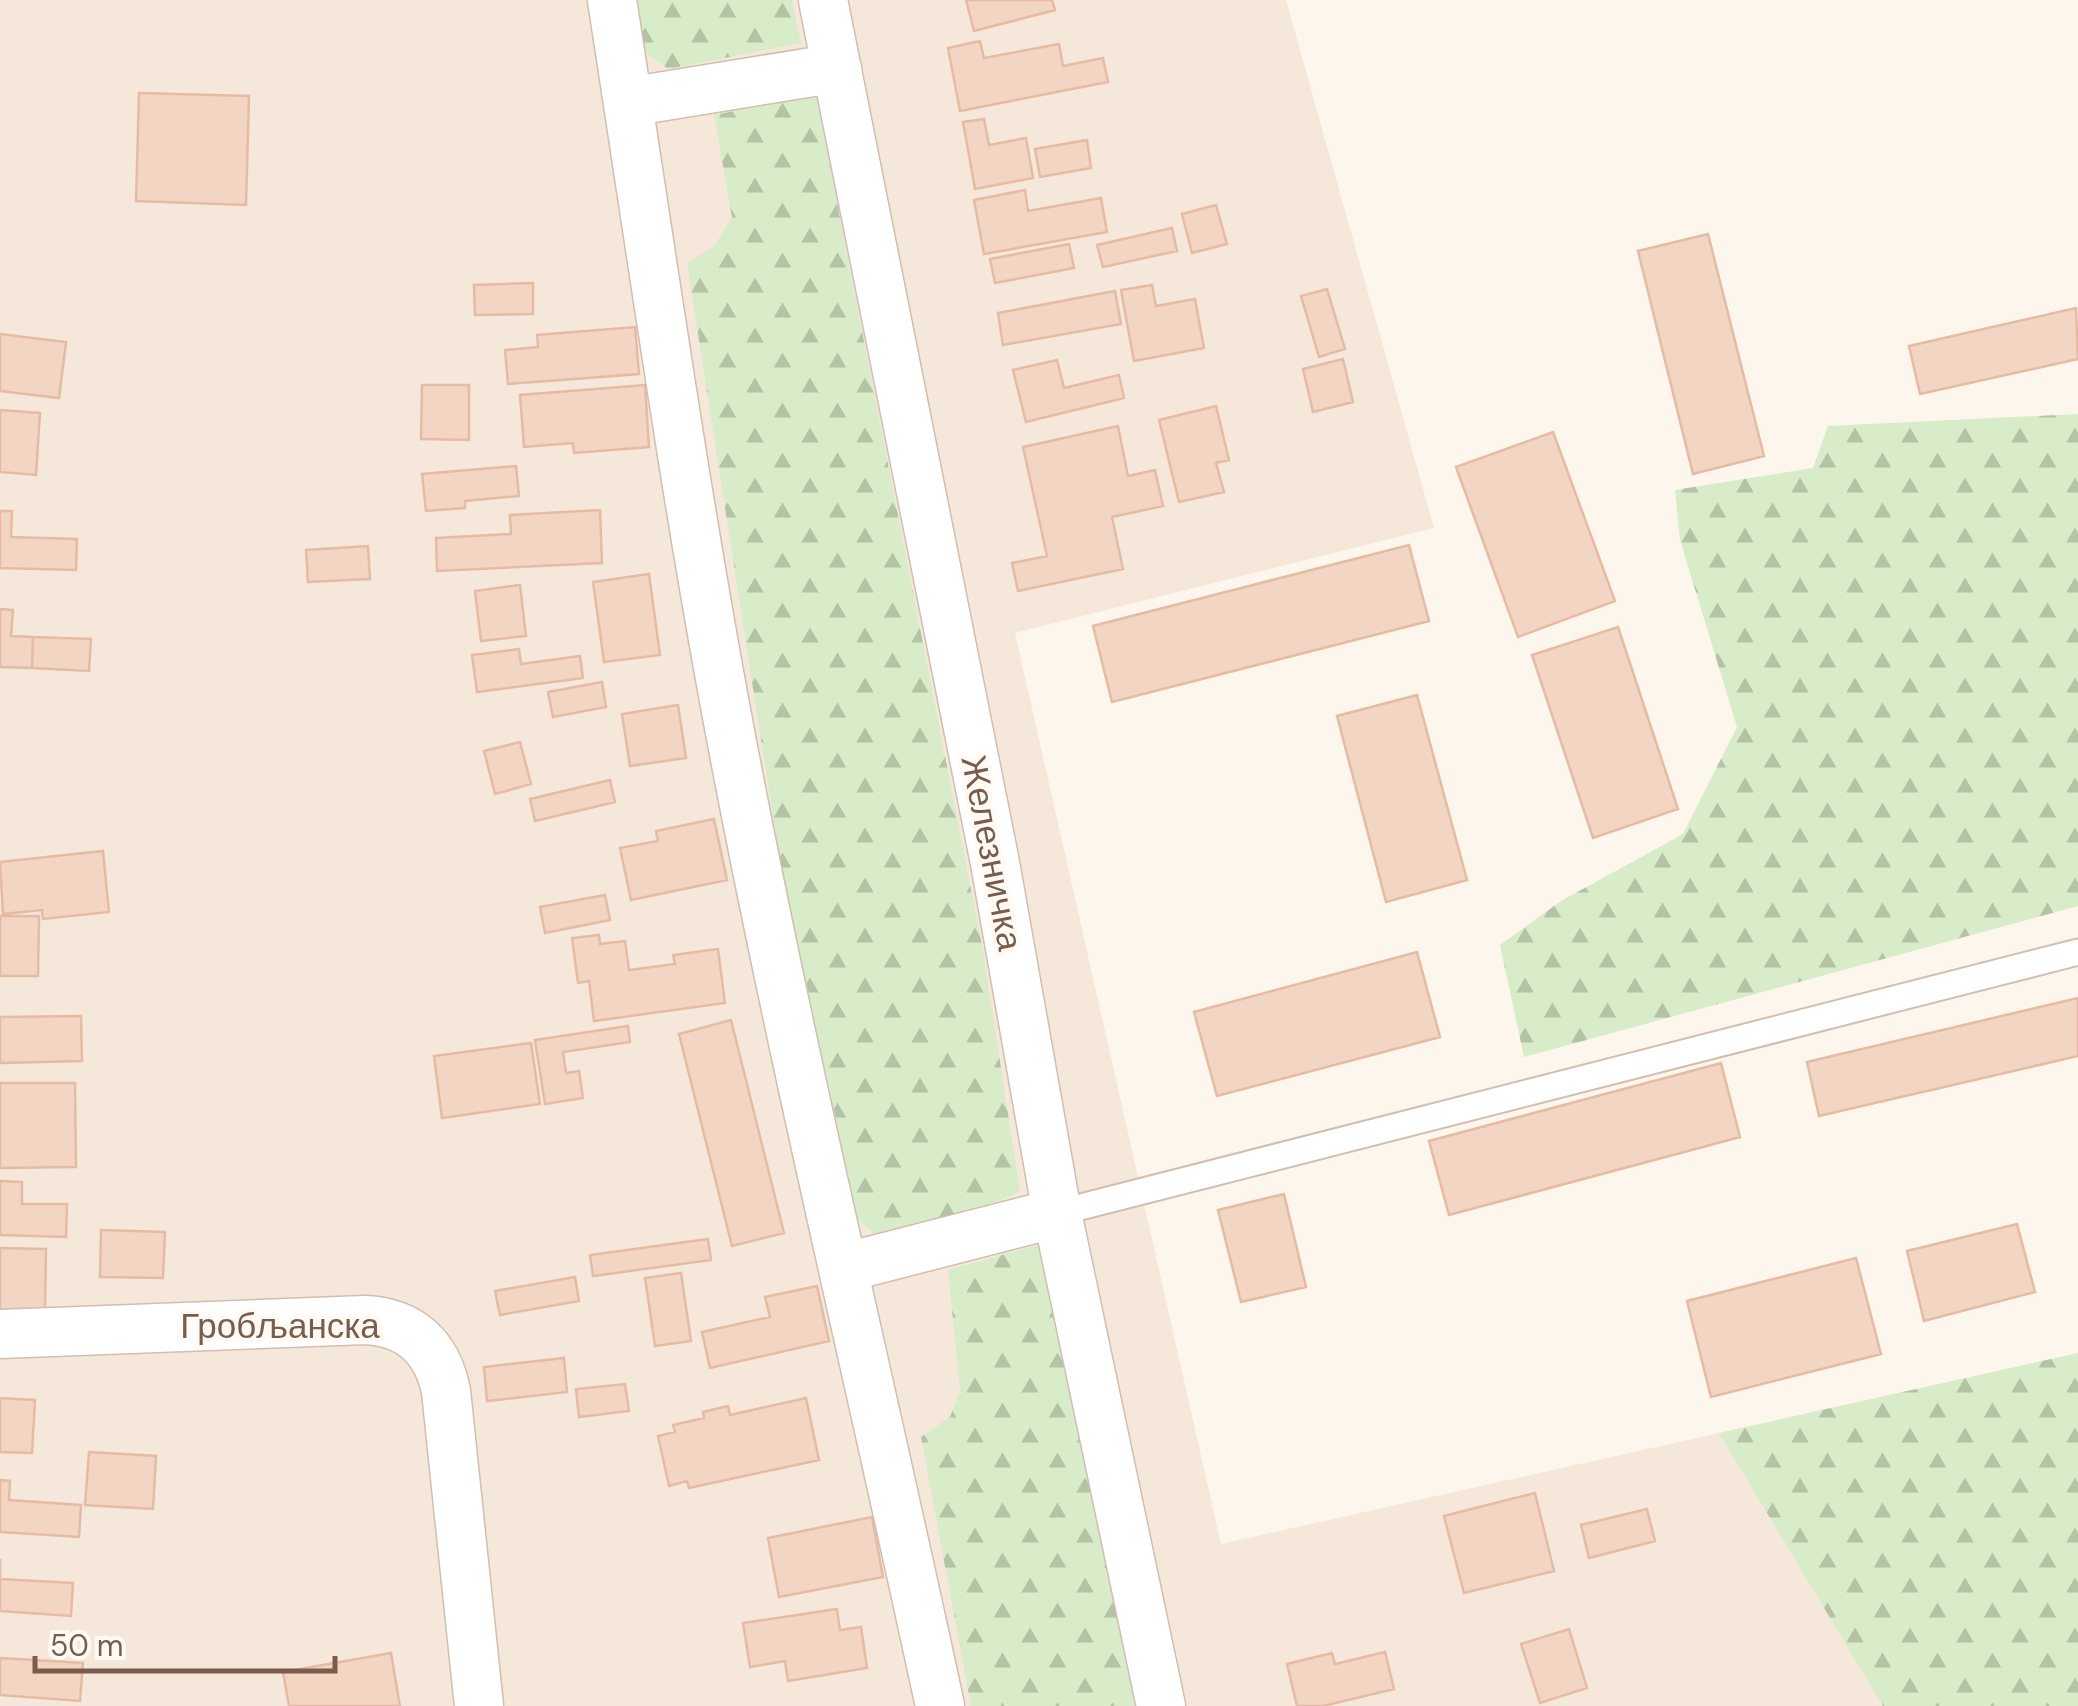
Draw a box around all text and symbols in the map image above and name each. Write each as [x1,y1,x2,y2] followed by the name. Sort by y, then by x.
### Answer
[951,751,1034,955] street label: Железничка
[180,1303,380,1349] street label: Гробљанска
[35,1611,335,1673] scale bar
[50,1626,124,1665] text: 50 m

